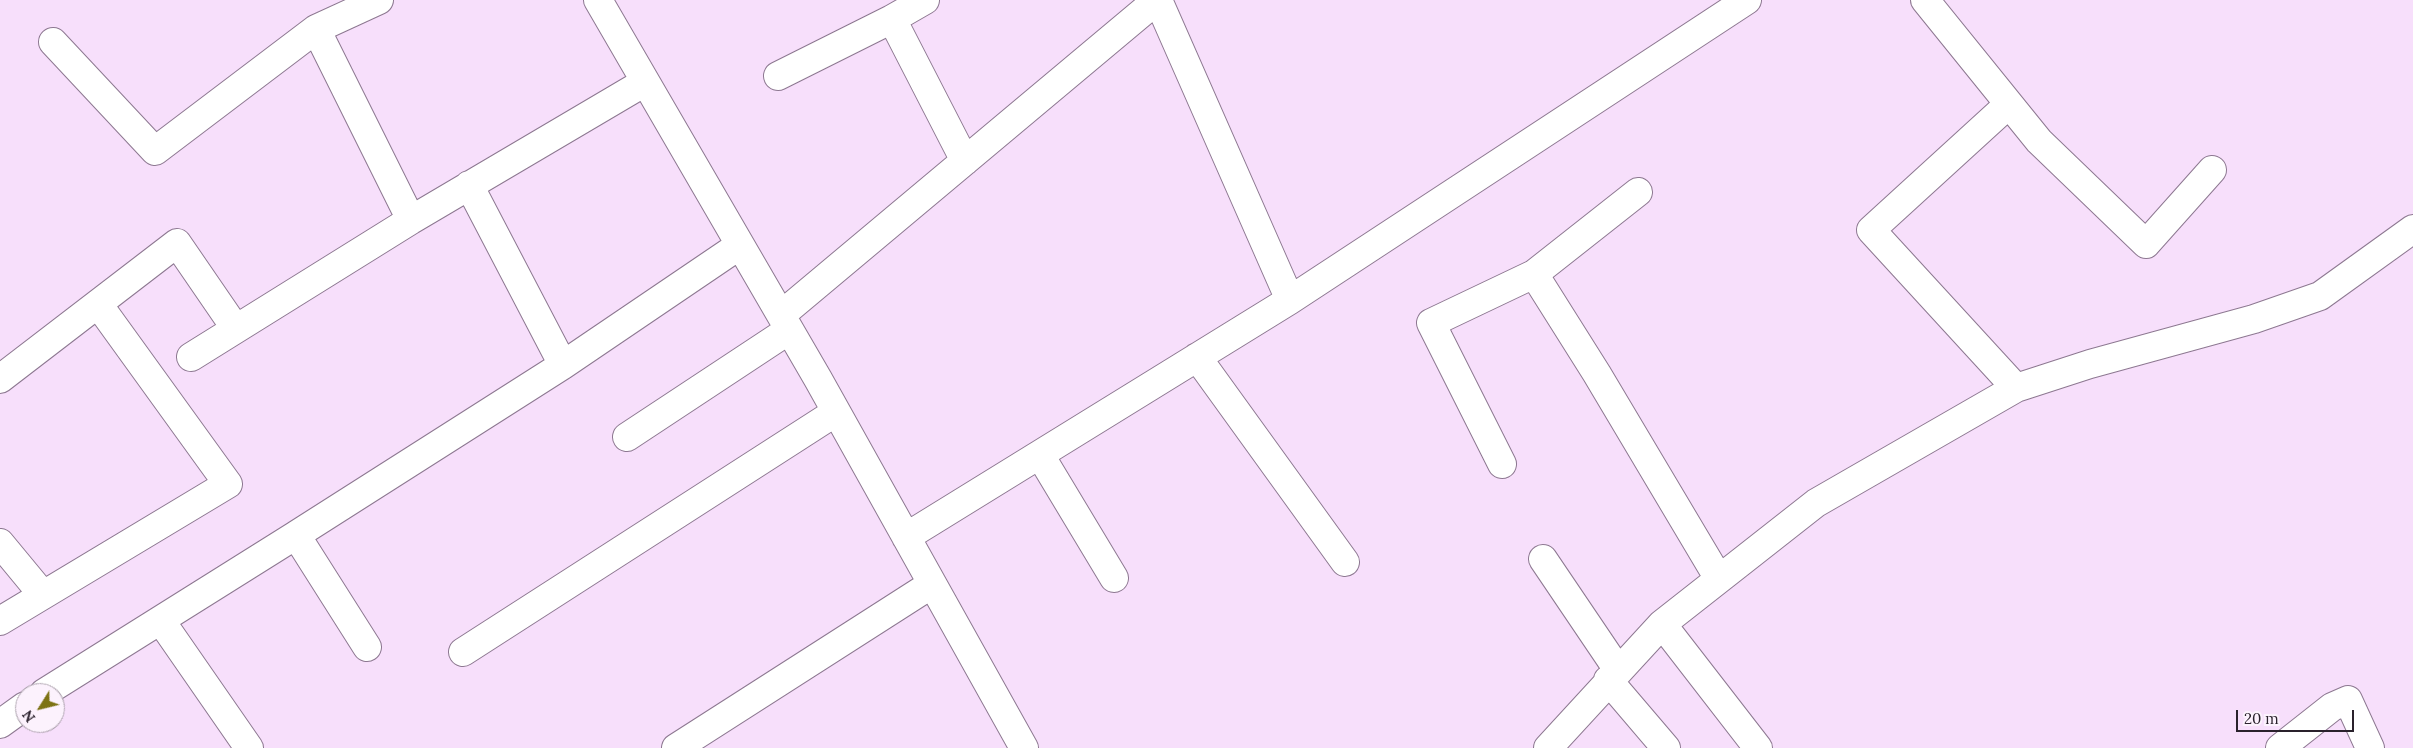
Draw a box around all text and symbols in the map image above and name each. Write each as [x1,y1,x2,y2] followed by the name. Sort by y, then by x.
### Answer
[15,683,65,733] north arrow
[2238,700,2356,732] scale bar
[18,707,39,726] text: N
[2244,709,2279,728] text: 20 m

